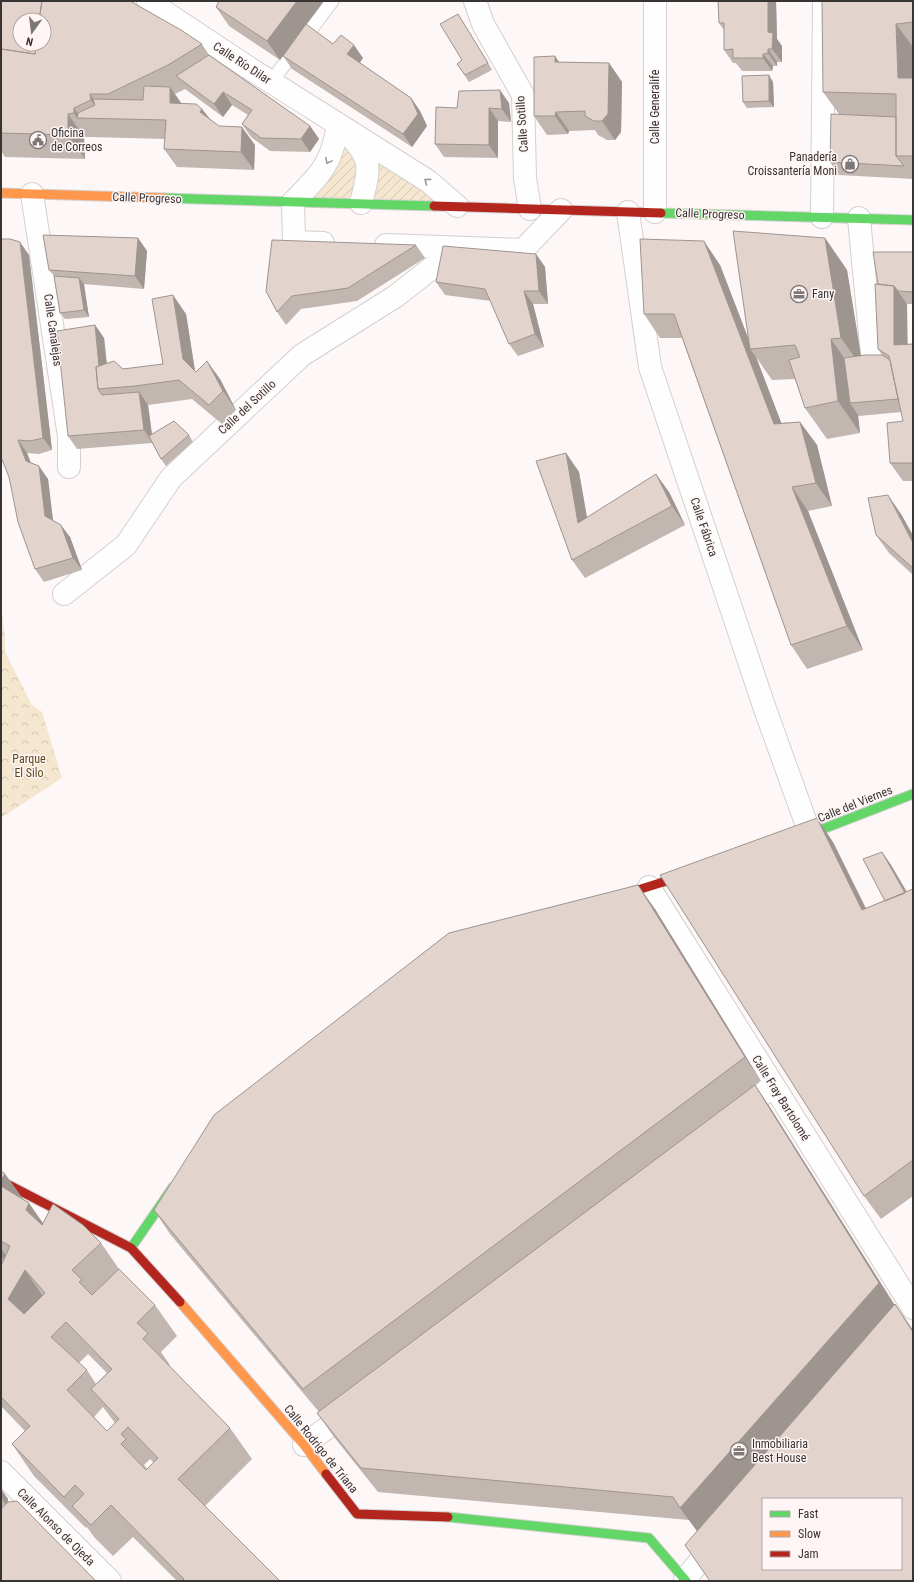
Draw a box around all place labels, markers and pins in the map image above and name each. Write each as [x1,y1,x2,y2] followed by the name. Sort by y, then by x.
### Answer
[51,126,102,154] place label: Oficina de Correos
[28,130,48,150] public building icon: Oficina de Correos
[748,150,837,178] place label: Panadería Croissantería Moni
[840,154,860,174] shop icon: Panadería Croissantería Moni
[789,284,809,304] office icon: Fany
[812,287,834,301] place label: Fany
[752,1437,808,1465] place label: Inmobiliaria Best House
[729,1441,749,1461] office icon: Inmobiliaria Best House

